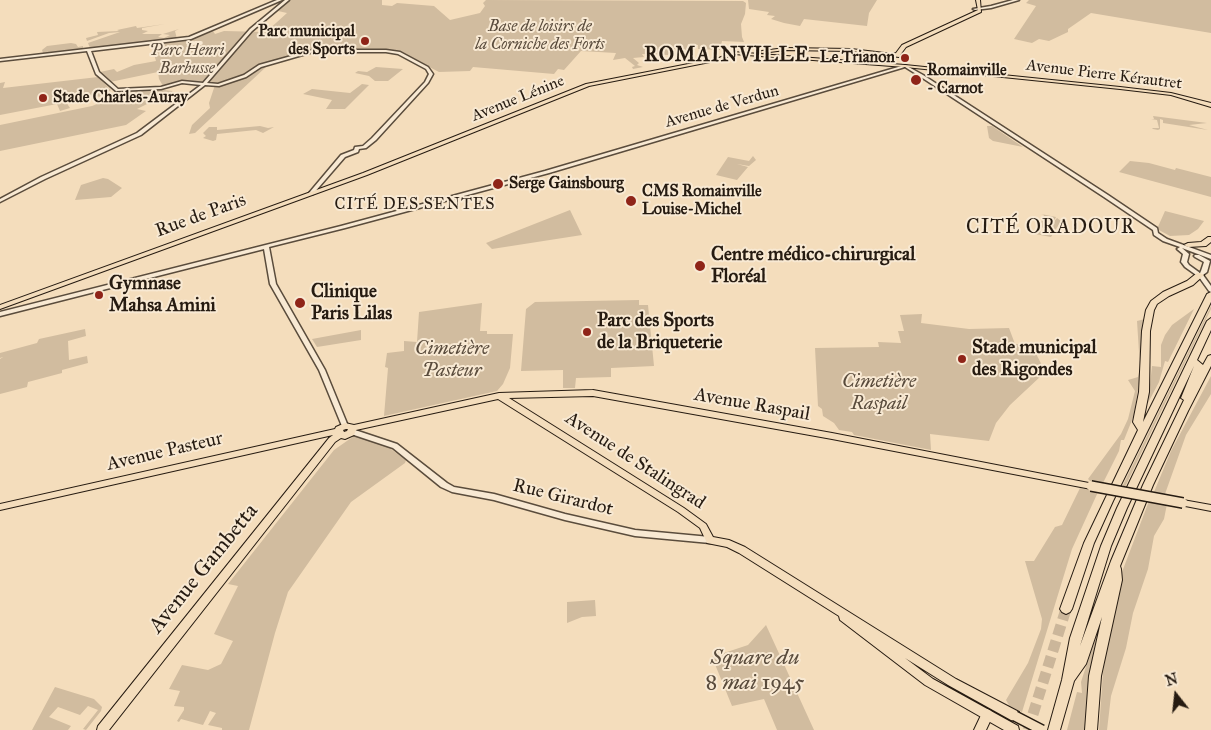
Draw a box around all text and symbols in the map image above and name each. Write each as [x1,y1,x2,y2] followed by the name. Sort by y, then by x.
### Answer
[475,17,605,55] park label: Base de loisirs de la Corniche des Forts
[258,22,355,60] place label: Parc municipal des Sports
[359,35,371,47] marker: Parc municipal des Sports
[150,41,224,79] park label: Parc Henri Barbusse
[643,44,811,68] district label: ROMAINVILLE
[820,48,895,68] place label: Le Trianon
[899,52,911,64] marker: Le Trianon
[1025,56,1183,94] street label: Avenue Pierre Kérautret
[927,61,1007,99] place label: Romainville - Carnot
[469,72,567,126] street label: Avenue Lénine
[909,73,923,87] marker: Romainville - Carnot
[663,82,781,132] street label: Avenue de Verdun
[53,88,188,108] place label: Stade Charles-Auray
[37,92,49,104] marker: Stade Charles-Auray
[509,174,624,194] place label: Serge Gainsbourg
[491,177,505,191] marker: Serge Gainsbourg
[642,182,762,220] place label: CMS Romainville Louise-Michel
[153,189,249,243] street label: Rue de Paris
[624,194,638,208] marker: CMS Romainville Louise-Michel
[333,195,497,215] district label: CITÉ DES SENTES
[965,216,1137,240] district label: CITÉ ORADOUR
[711,244,915,288] place label: Centre médico-chirurgical Floréal
[693,259,707,273] marker: Centre médico-chirurgical Floréal
[109,273,216,317] place label: Gymnase Mahsa Amini
[311,281,392,325] place label: Clinique Paris Lilas
[93,289,105,301] marker: Gymnase Mahsa Amini
[293,296,307,310] marker: Clinique Paris Lilas
[597,310,722,354] place label: Parc des Sports de la Briqueterie
[581,326,593,338] marker: Parc des Sports de la Briqueterie
[972,337,1097,381] place label: Stade municipal des Rigondes
[415,338,489,382] park label: Cimetière Pasteur
[956,353,968,365] marker: Stade municipal des Rigondes
[842,371,916,415] park label: Cimetière Raspail
[692,384,812,426] street label: Avenue Raspail
[561,407,709,515] street label: Avenue de Stalingrad
[105,428,225,476] street label: Avenue Pasteur
[510,475,616,521] street label: Rue Girardot
[144,499,264,639] street label: Avenue Gambetta
[706,646,804,698] park label: Square du 8 mai 1945
[1151,670,1201,720] north arrow
[1164,670,1180,690] text: N

